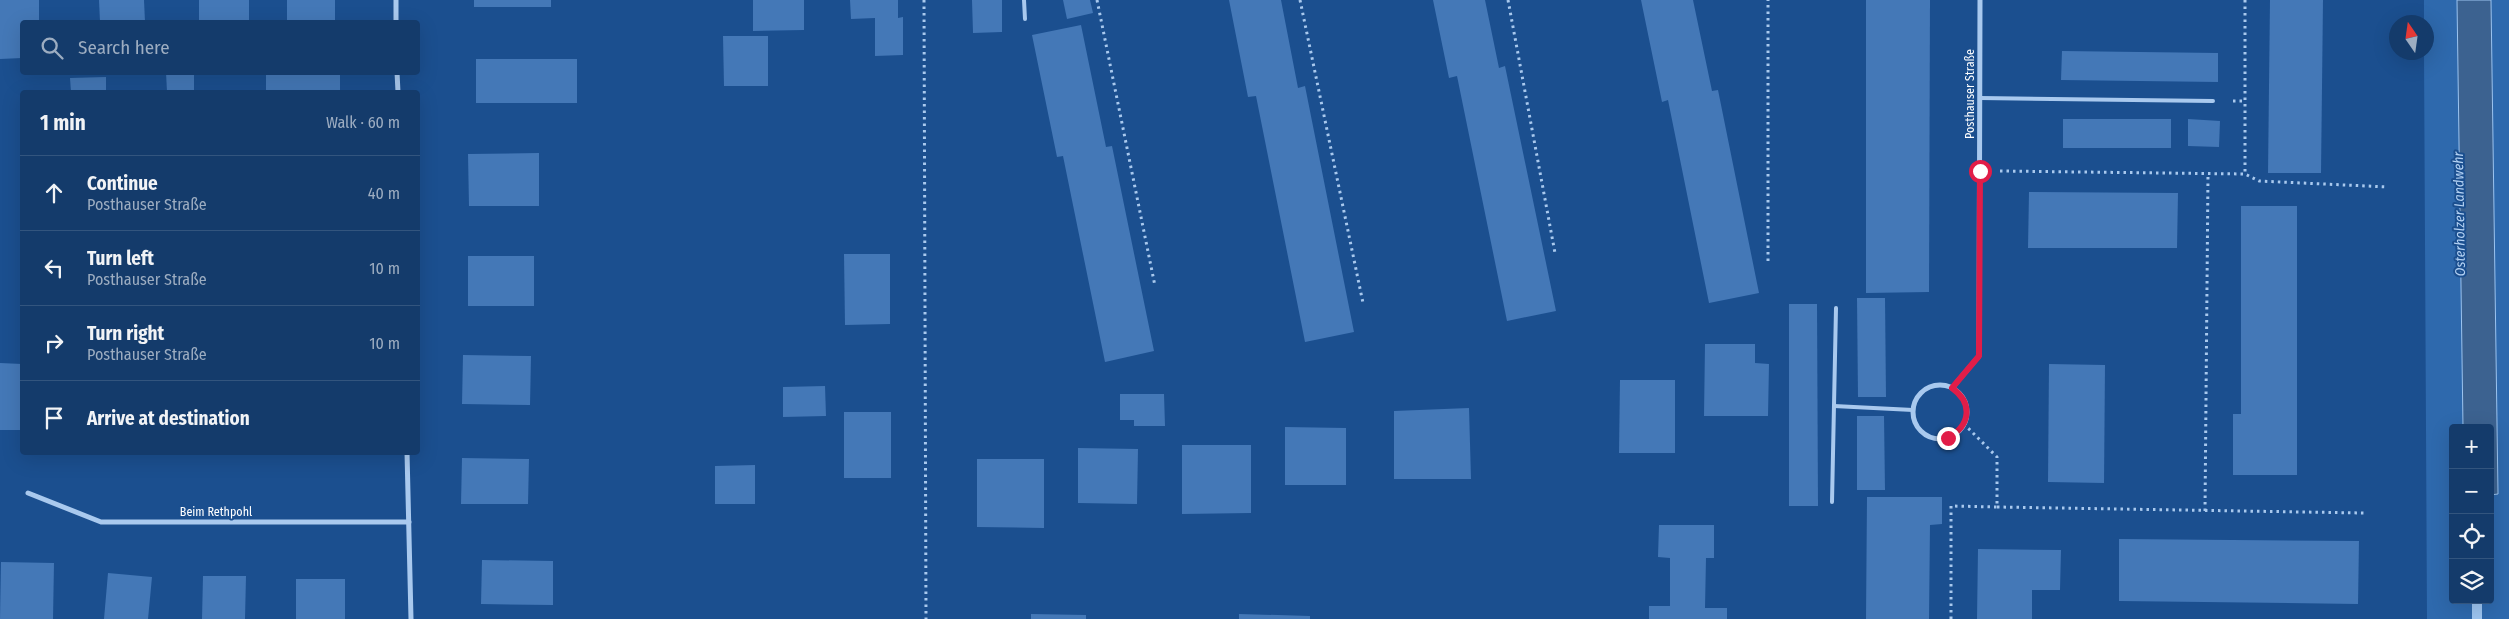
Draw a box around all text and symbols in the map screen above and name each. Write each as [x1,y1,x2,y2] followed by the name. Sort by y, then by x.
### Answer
[2389,15,2434,60] north arrow
[20,20,420,75] search box
[38,34,66,62] icon: search
[78,36,170,59] text: Search here
[1963,49,1977,139] street label: Posthauser Straße
[40,110,86,136] text: 1 min
[326,113,400,132] text: Walk · 60 m
[2450,150,2469,276] water label: Osterholzer Landwehr
[1969,160,1992,183] route start
[87,172,158,195] text: Continue
[40,179,68,207] icon: ahead
[368,184,400,203] text: 40 m
[87,195,207,214] text: Posthauser Straße
[87,247,154,270] text: Turn left
[40,254,68,282] icon: left
[369,259,400,278] text: 10 m
[87,270,207,289] text: Posthauser Straße
[87,322,164,345] text: Turn right
[40,329,68,357] icon: right
[369,334,400,353] text: 10 m
[87,345,207,364] text: Posthauser Straße
[40,404,68,432] icon: arrive
[87,407,250,430] text: Arrive at destination
[2449,424,2494,604] map controls
[2449,424,2494,469] button: +
[1937,427,1960,450] route end
[2449,469,2494,514] button: −
[180,505,252,519] street label: Beim Rethpohl
[2449,514,2494,559] button: locate
[2449,559,2494,604] button: layers

